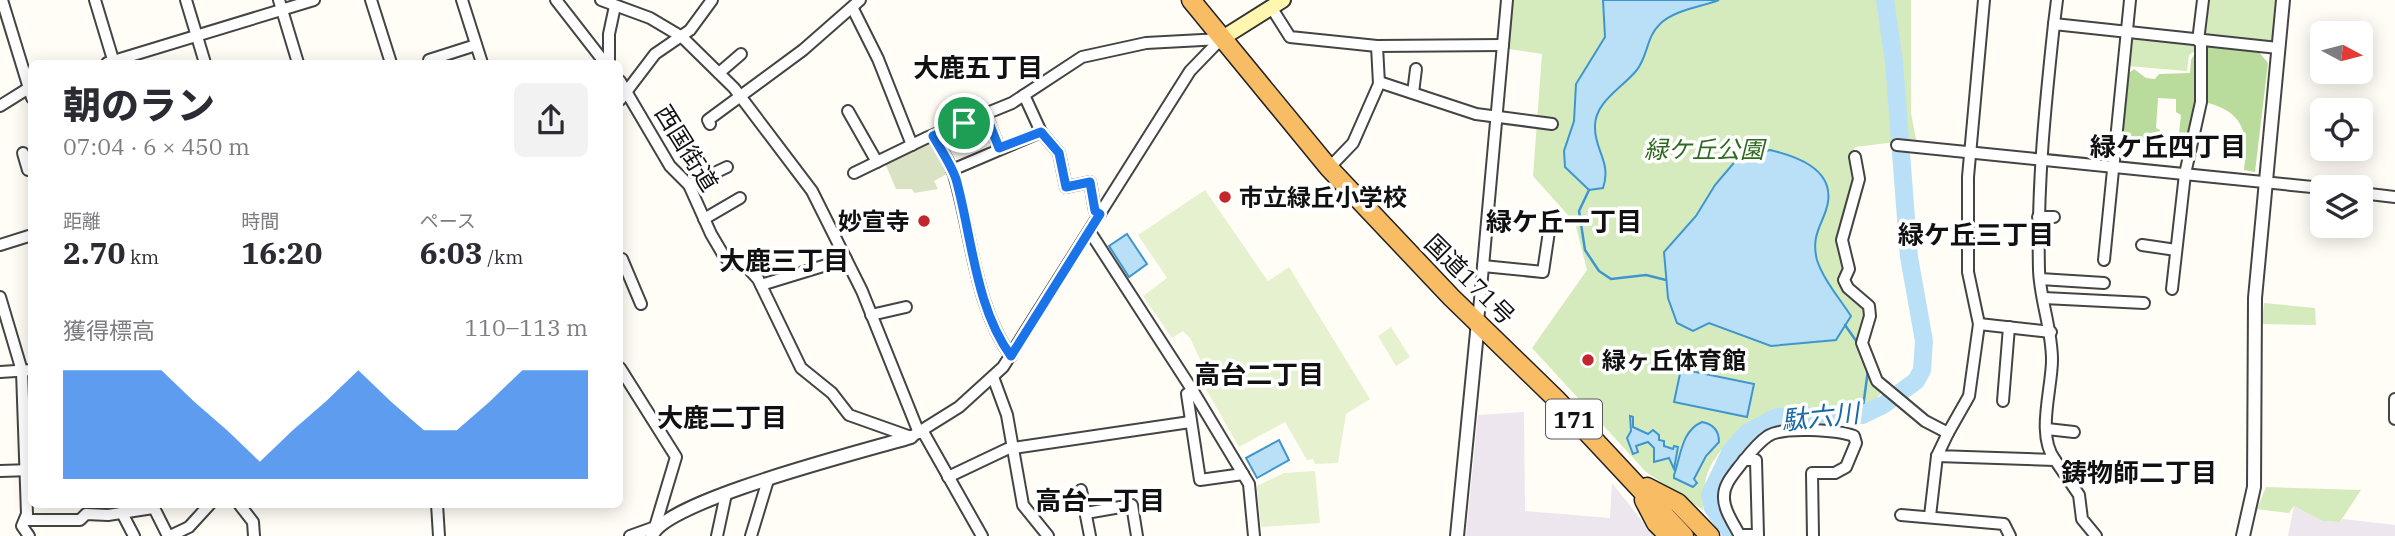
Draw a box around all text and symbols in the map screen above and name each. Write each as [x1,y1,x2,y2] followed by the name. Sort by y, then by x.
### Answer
[2310,21,2373,84] north arrow
[2310,21,2373,238] map controls
[913,50,1043,84] district label: 大鹿五丁目
[63,80,215,129] text: 朝のラン
[514,83,588,157] button: share
[934,93,994,153] pin
[2310,98,2373,161] button: locate
[648,99,726,197] street label: 西国街道
[945,104,983,142] icon: arrive
[2090,129,2246,163] district label: 緑ケ丘四丁目
[63,131,250,161] text: 07:04 · 6 × 450 m
[1644,133,1767,165] park label: 緑ケ丘公園
[2310,175,2373,238] button: layers
[1239,181,1407,213] place label: 市立緑丘小学校
[1217,189,1233,205] marker: 市立緑丘小学校
[1486,204,1642,238] district label: 緑ケ丘一丁目
[838,205,910,237] place label: 妙宣寺
[63,209,101,233] text: 距離
[241,209,279,233] text: 時間
[420,209,476,233] text: ペース
[916,213,932,229] marker: 妙宣寺
[1898,217,2054,251] district label: 緑ケ丘三丁目
[1418,227,1522,331] street label: 国道171号
[63,233,125,272] text: 2.70
[241,233,322,272] text: 16:20
[420,233,483,272] text: 6:03
[719,243,849,277] district label: 大鹿三丁目
[125,245,159,269] text: km
[483,245,523,269] text: /km
[464,312,588,342] text: 110–113 m
[63,315,155,345] text: 獲得標高
[1602,344,1746,376] place label: 緑ヶ丘体育館
[1580,352,1596,368] marker: 緑ヶ丘体育館
[1194,357,1324,391] district label: 高台二丁目
[1779,395,1864,437] water label: 駄六川
[657,400,787,434] district label: 大鹿二丁目
[1546,400,1602,438] road number: 171
[2061,455,2217,489] district label: 鋳物師二丁目
[1035,483,1165,517] district label: 高台一丁目

